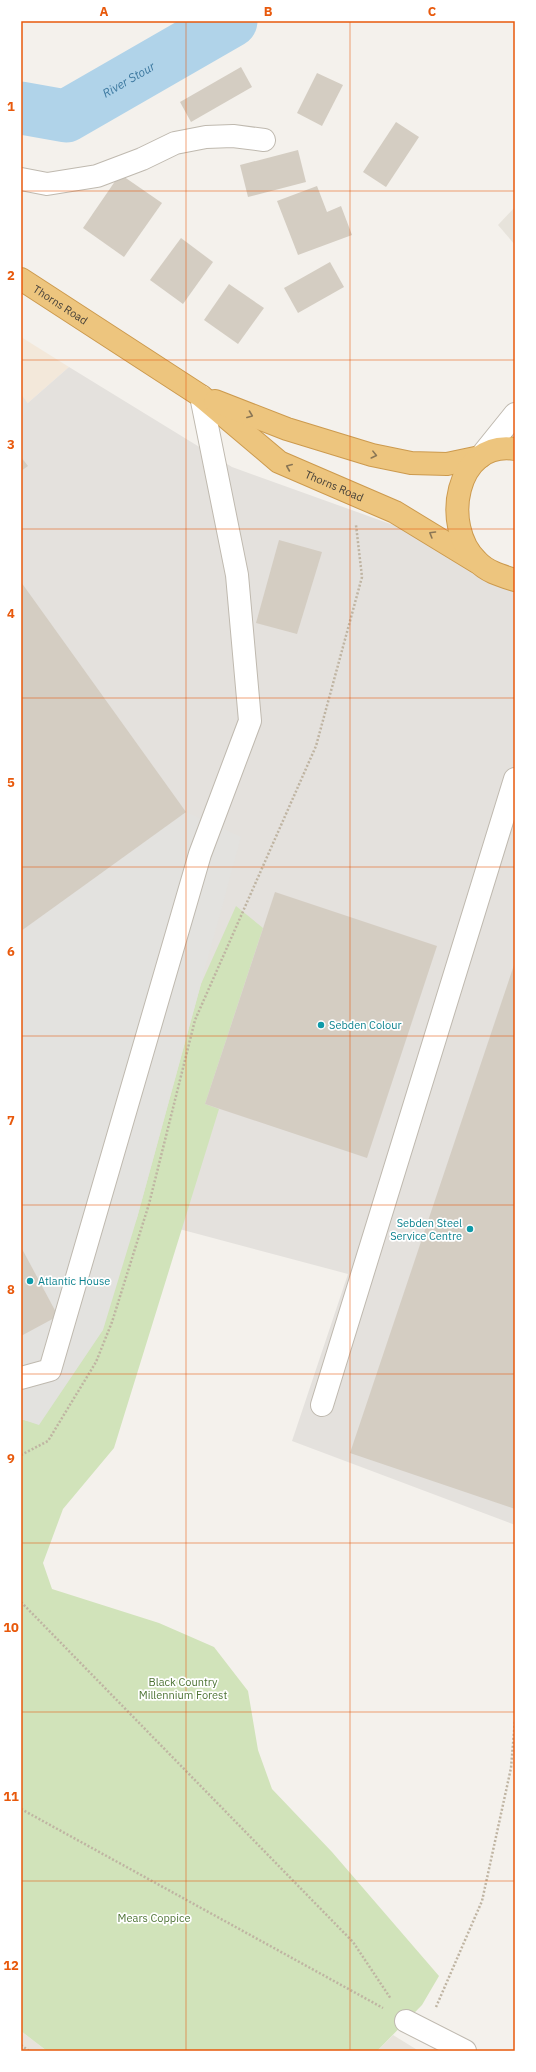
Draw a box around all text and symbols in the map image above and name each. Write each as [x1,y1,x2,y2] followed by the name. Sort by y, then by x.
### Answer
[100,3,109,20] text: A
[264,3,273,20] text: B
[428,3,437,20] text: C
[99,58,158,101] water label: River Stour
[7,98,15,115] text: 1
[7,267,15,284] text: 2
[30,282,90,327] street label: Thorns Road
[247,410,254,418] one-way arrow
[7,436,15,453] text: 3
[370,450,377,459] one-way arrow
[286,464,294,472] one-way arrow
[303,467,366,505] street label: Thorns Road
[429,532,436,539] one-way arrow
[7,605,15,622] text: 4
[7,774,15,791] text: 5
[7,943,15,960] text: 6
[329,1018,402,1032] place label: Sebden Colour
[316,1020,326,1030] marker: Sebden Colour
[7,1112,15,1129] text: 7
[390,1216,462,1243] place label: Sebden Steel Service Centre
[465,1224,475,1234] marker: Sebden Steel Service Centre
[38,1274,110,1288] place label: Atlantic House
[25,1276,35,1286] marker: Atlantic House
[7,1281,15,1298] text: 8
[7,1450,15,1467] text: 9
[3,1619,19,1636] text: 10
[139,1675,227,1702] park label: Black Country Millennium Forest
[3,1788,19,1805] text: 11
[118,1911,190,1925] park label: Mears Coppice
[3,1957,19,1974] text: 12

